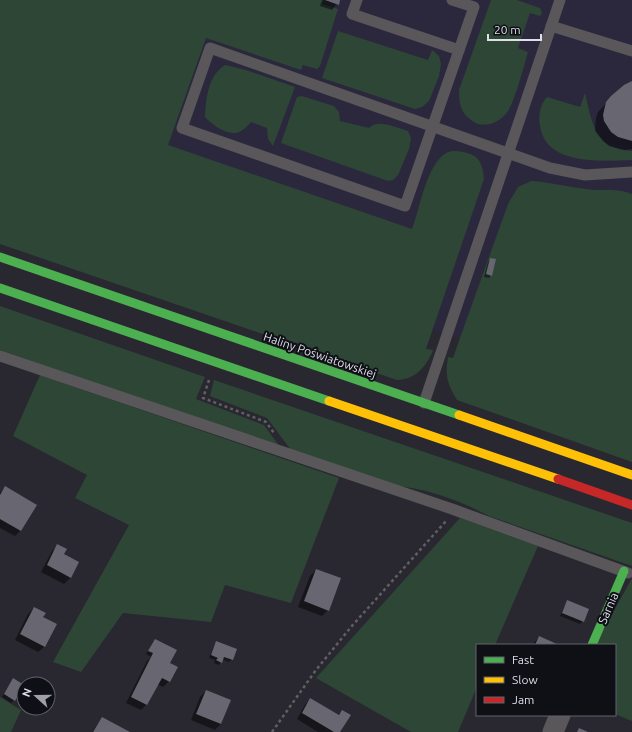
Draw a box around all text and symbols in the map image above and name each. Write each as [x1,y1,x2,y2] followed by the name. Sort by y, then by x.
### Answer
[488,16,541,42] scale bar
[494,23,521,36] text: 20 m
[262,330,378,380] street label: Haliny Poświatowskiej
[595,590,621,626] street label: Sarnia
[476,644,616,716] legend
[512,653,534,666] text: Fast
[512,673,538,686] text: Slow
[16,676,56,716] north arrow
[20,686,34,698] text: N
[512,693,534,706] text: Jam

